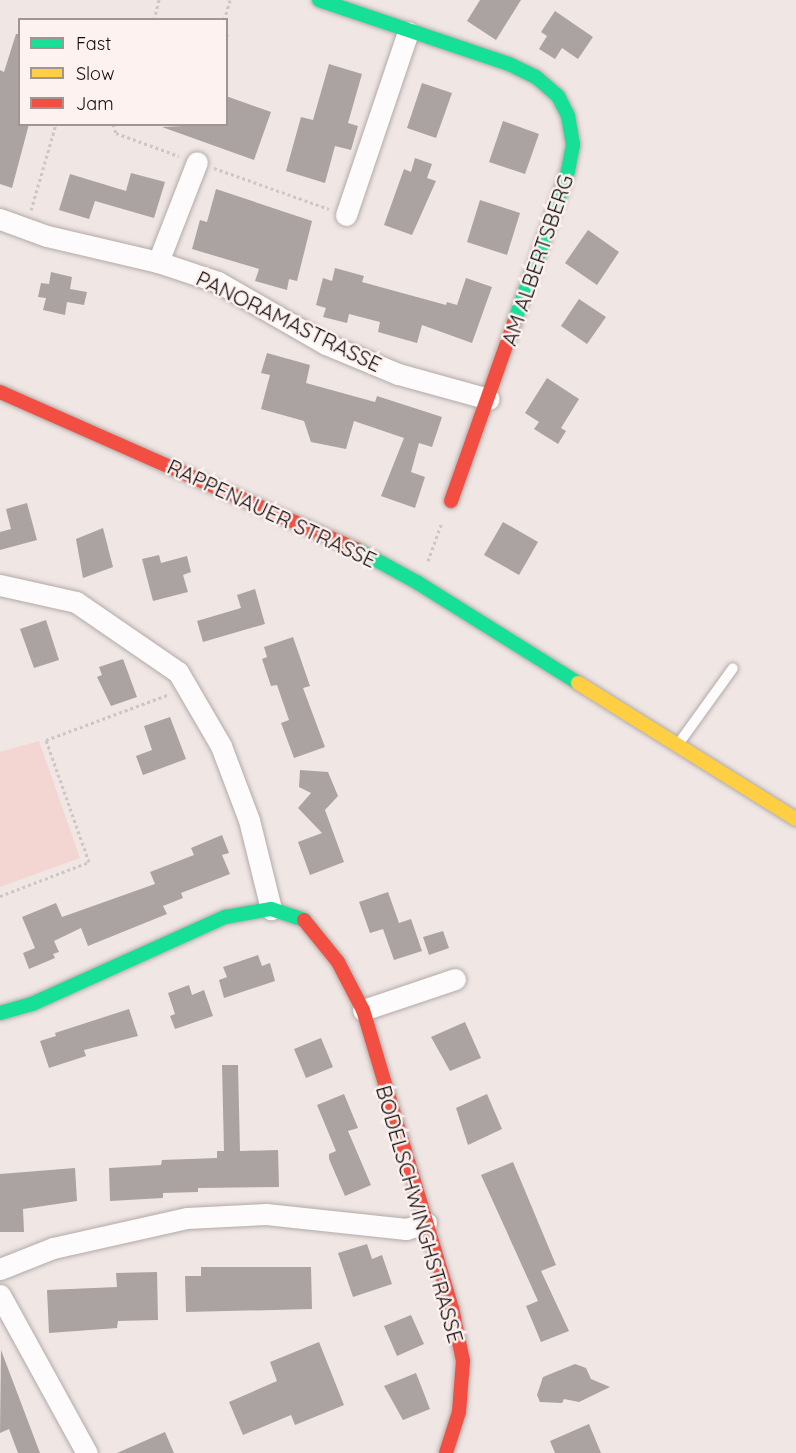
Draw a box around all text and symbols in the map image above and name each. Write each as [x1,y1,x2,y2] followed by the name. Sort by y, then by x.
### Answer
[18,18,228,126] legend
[76,32,111,55] text: Fast
[76,62,114,85] text: Slow
[76,92,114,115] text: Jam
[496,171,578,349] street label: AM ALBERTSBERG
[192,265,386,377] street label: PANORAMASTRASSE
[164,453,380,573] street label: RAPPENAUER STRASSE
[371,1082,469,1346] street label: BODELSCHWINGHSTRASSE

